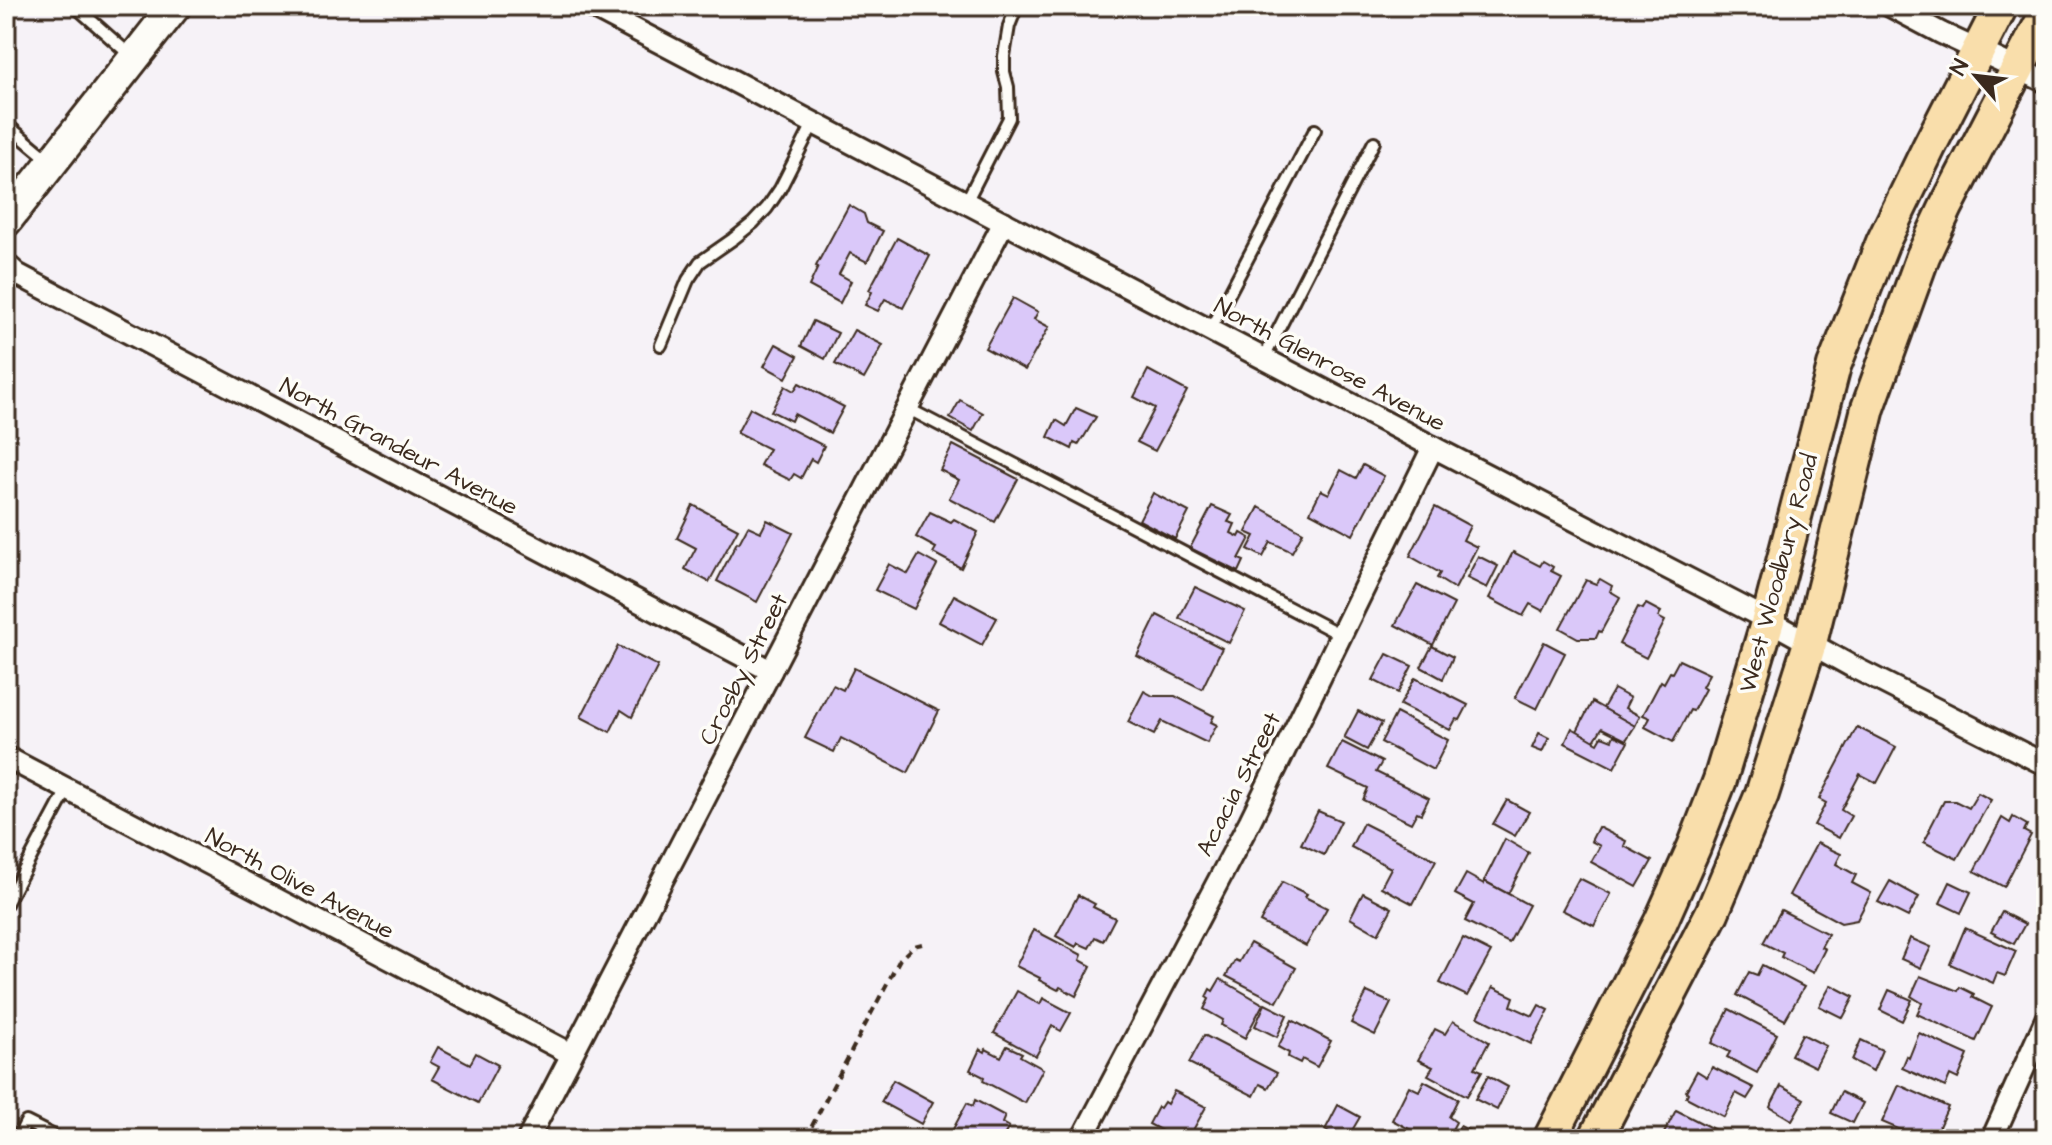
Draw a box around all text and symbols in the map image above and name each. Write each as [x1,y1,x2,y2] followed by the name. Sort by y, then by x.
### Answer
[1936,36,2016,116] north arrow
[1943,54,1977,81] text: N
[1208,289,1451,440] street label: North Glenrose Avenue
[273,370,524,524] street label: North Grandeur Avenue
[1731,450,1828,697] street label: West Woodbury Road
[691,587,798,752] street label: Crosby Street
[1188,706,1290,862] street label: Acacia Street
[199,820,400,948] street label: North Olive Avenue

